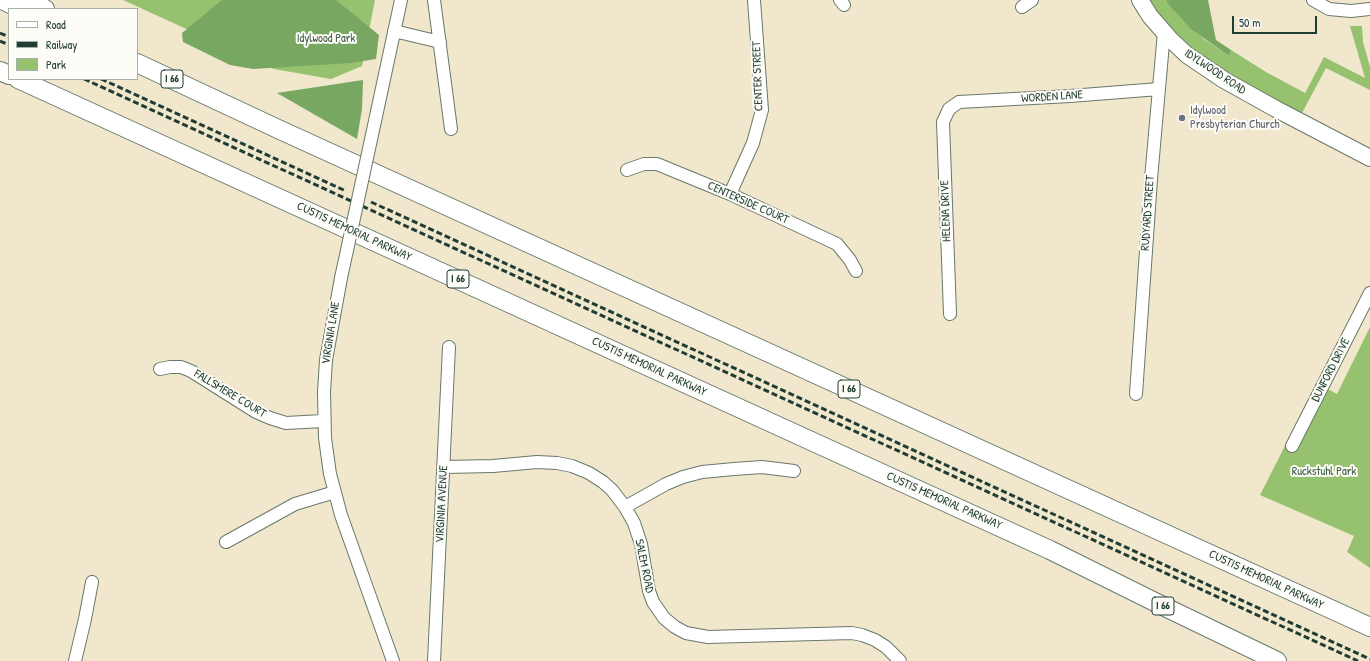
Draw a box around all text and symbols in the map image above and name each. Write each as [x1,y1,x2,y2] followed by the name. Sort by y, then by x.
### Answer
[8,8,138,80] legend
[1234,8,1319,34] scale bar
[1239,14,1260,31] text: 50 m
[46,16,66,33] text: Road
[297,32,355,46] park label: Idylwood Park
[46,36,77,53] text: Railway
[750,41,766,111] street label: CENTER STREET
[1181,46,1249,98] street label: IDYLWOOD ROAD
[46,56,66,73] text: Park
[161,70,183,88] road number: I 66
[1021,88,1083,106] street label: WORDEN LANE
[1190,104,1280,132] place label: Idylwood Presbyterian Church
[1177,113,1187,123] marker: Idylwood Presbyterian Church
[1138,175,1158,251] street label: RUDYARD STREET
[705,179,791,227] street label: CENTERSIDE COURT
[938,180,954,242] street label: HELENA DRIVE
[294,199,414,265] street label: CUSTIS MEMORIAL PARKWAY
[447,270,469,288] road number: I 66
[319,301,343,365] street label: VIRGINIA LANE
[589,334,709,400] street label: CUSTIS MEMORIAL PARKWAY
[1309,336,1353,404] street label: DUNFORD DRIVE
[191,367,269,421] street label: FALLSMERE COURT
[838,380,860,398] road number: I 66
[433,465,451,543] street label: VIRGINIA AVENUE
[1292,465,1356,479] park label: Ruckstuhl Park
[884,469,1004,533] street label: CUSTIS MEMORIAL PARKWAY
[631,538,657,594] street label: SALEM ROAD
[1206,547,1326,613] street label: CUSTIS MEMORIAL PARKWAY
[1152,597,1174,615] road number: I 66

